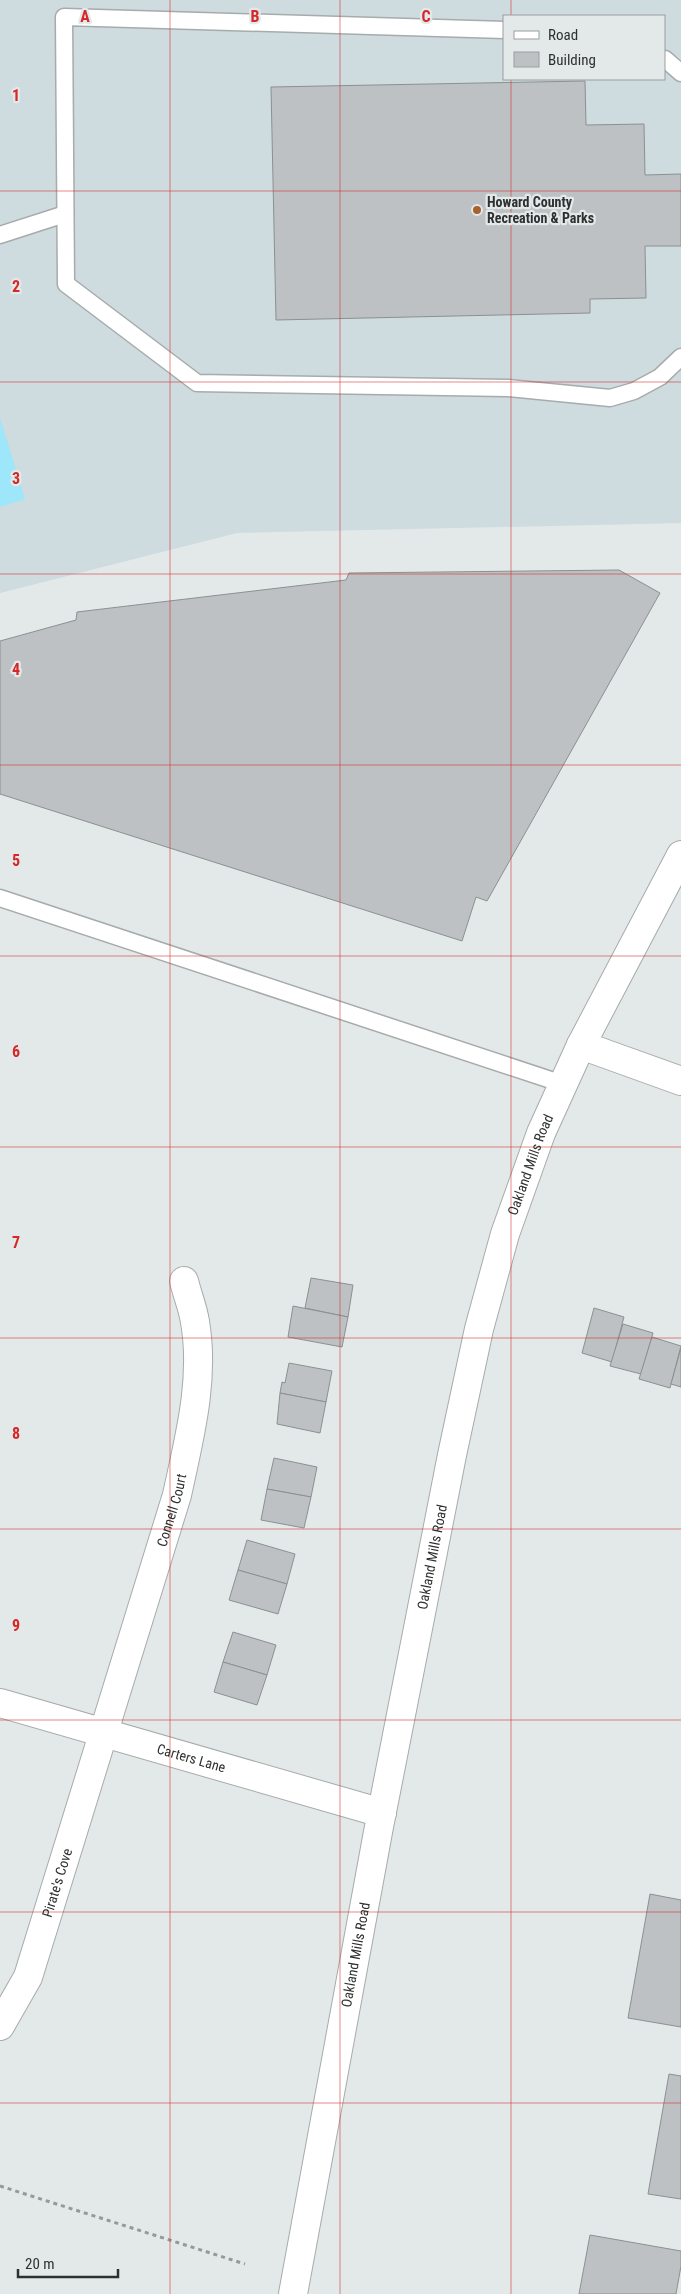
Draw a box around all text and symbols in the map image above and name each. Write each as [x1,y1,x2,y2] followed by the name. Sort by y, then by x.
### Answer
[80,7,90,26] text: A
[251,7,260,26] text: B
[421,7,431,26] text: C
[503,15,666,80] legend
[548,26,578,44] text: Road
[548,51,596,69] text: Building
[12,86,20,105] text: 1
[487,194,594,226] place label: Howard County Recreation & Parks
[471,204,483,216] marker: Howard County Recreation & Parks
[12,277,20,296] text: 2
[12,469,20,488] text: 3
[12,660,20,679] text: 4
[12,851,20,870] text: 5
[12,1042,20,1061] text: 6
[504,1112,556,1217] street label: Oakland Mills Road
[12,1233,20,1252] text: 7
[12,1424,20,1443] text: 8
[154,1472,189,1549] street label: Connell Court
[414,1503,450,1611] street label: Oakland Mills Road
[12,1616,20,1635] text: 9
[155,1741,228,1776] street label: Carters Lane
[39,1846,75,1919] street label: Pirate's Cove
[338,1901,373,2008] street label: Oakland Mills Road
[18,2246,118,2278] scale bar
[25,2255,55,2273] text: 20 m

